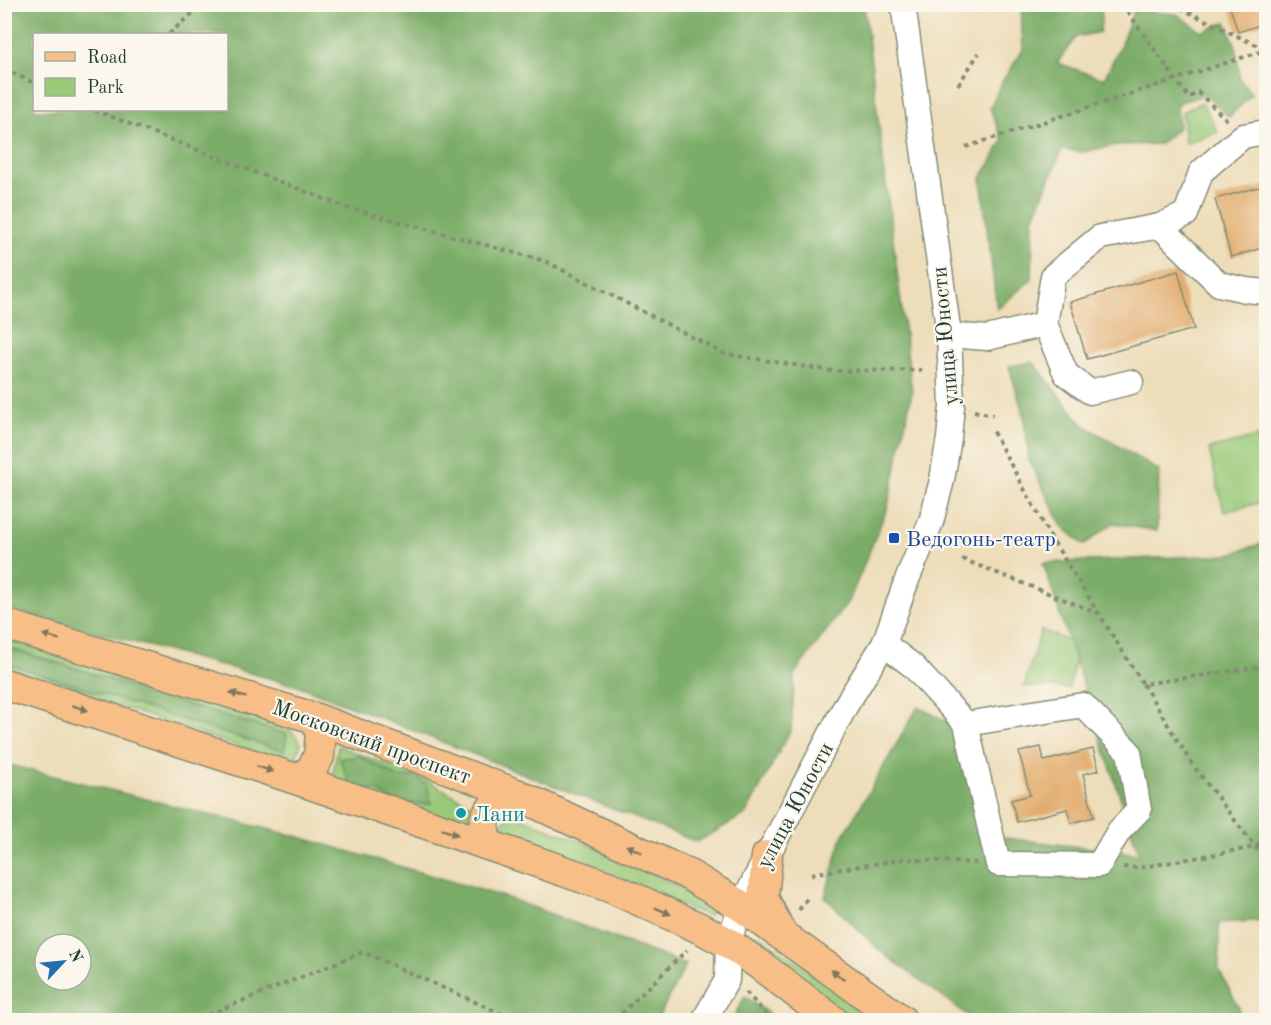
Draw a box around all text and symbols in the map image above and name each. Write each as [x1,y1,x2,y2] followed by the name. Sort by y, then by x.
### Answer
[33,33,228,111] legend
[87,49,127,67] text: Road
[87,79,124,97] text: Park
[929,265,963,406] street label: улица Юности
[906,529,1056,551] place label: Ведогонь-театр
[887,531,901,545] marker: Ведогонь-театр
[42,632,60,641] one-way arrow
[229,689,247,699] one-way arrow
[269,697,474,789] street label: Московский проспект
[71,704,89,714] one-way arrow
[753,739,838,873] street label: улица Юности
[256,765,274,775] one-way arrow
[473,804,525,826] place label: Лани
[454,806,468,820] marker: Лани
[441,827,459,837] one-way arrow
[626,845,643,854] one-way arrow
[654,907,672,917] one-way arrow
[33,932,93,992] north arrow
[65,947,85,966] text: N
[831,969,847,981] one-way arrow

